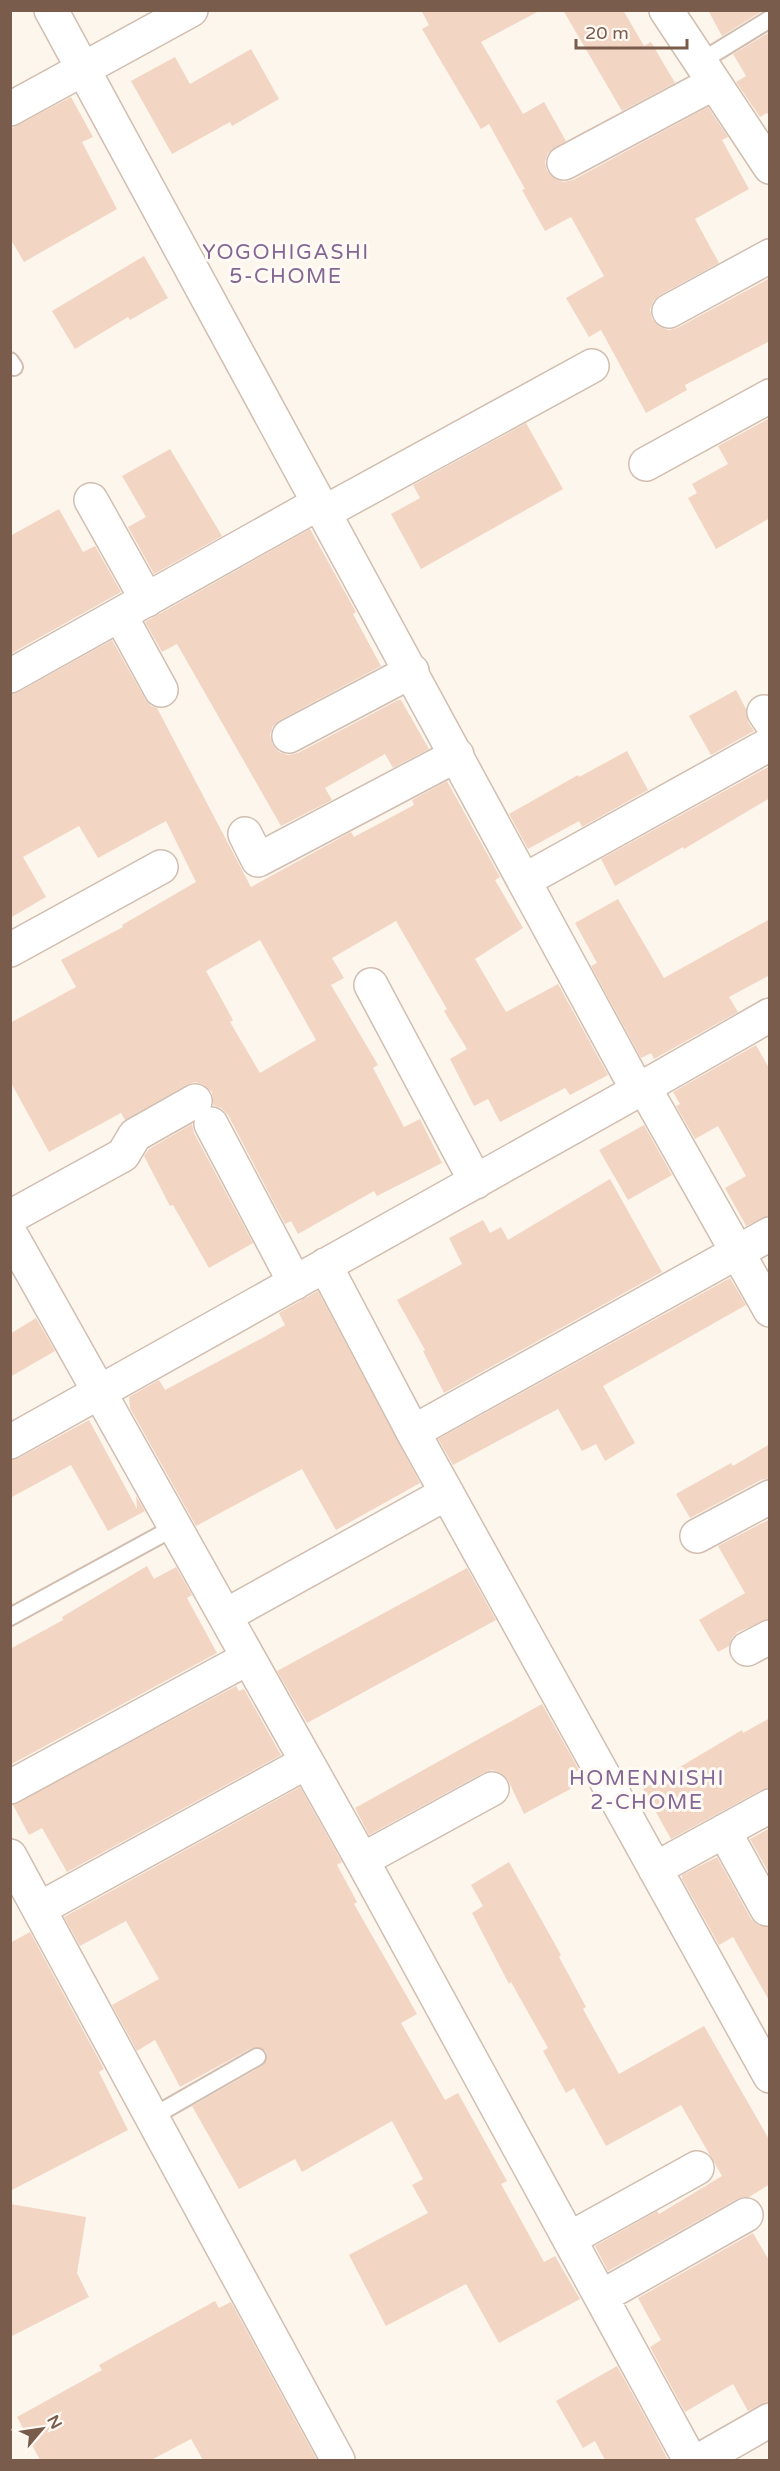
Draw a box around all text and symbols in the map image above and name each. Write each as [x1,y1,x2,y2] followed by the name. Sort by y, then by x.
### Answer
[576,12,687,50] scale bar
[585,22,629,44] text: 20 m
[202,240,370,289] district label: YOGOHIGASHI 5-CHOME
[569,1766,725,1815] district label: HOMENNISHI 2-CHOME
[12,2399,72,2459] north arrow
[42,2412,66,2433] text: N

